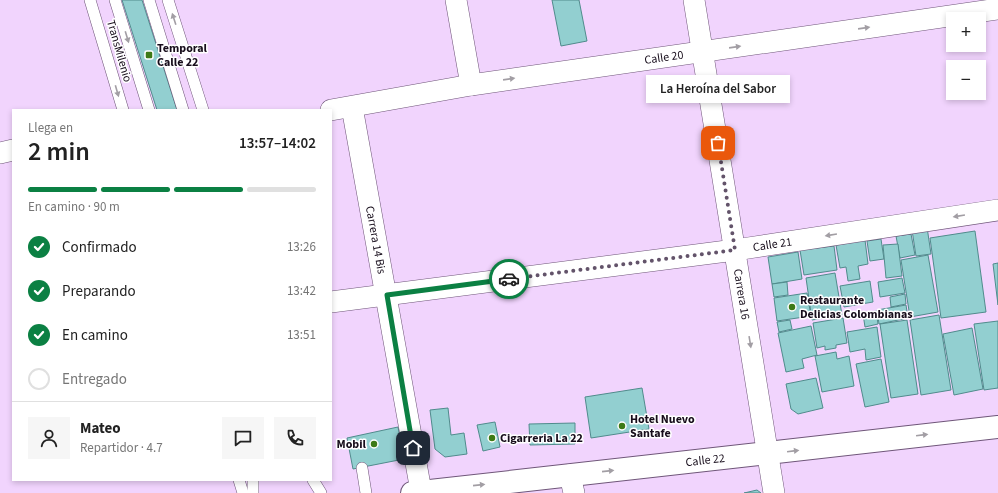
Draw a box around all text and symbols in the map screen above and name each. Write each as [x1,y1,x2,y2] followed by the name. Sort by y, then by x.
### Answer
[946,12,986,100] map controls
[946,12,986,52] button: +
[171,13,177,25] one-way arrow
[102,18,136,84] street label: TransMilenio
[858,25,870,31] one-way arrow
[124,32,130,44] one-way arrow
[157,40,208,71] place label: Temporal Calle 22
[729,44,741,50] one-way arrow
[643,46,685,68] street label: Calle 20
[144,50,154,60] marker: Temporal Calle 22
[946,60,986,100] button: −
[646,75,790,103] callout: La Heroína del Sabor
[503,76,515,82] one-way arrow
[660,80,776,98] text: La Heroína del Sabor
[114,85,120,97] one-way arrow
[28,119,73,137] text: Llega en
[701,126,735,160] pin
[707,132,729,154] icon: bag
[28,133,90,170] text: 2 min
[239,133,316,154] text: 13:57–14:02
[28,198,120,216] text: En camino · 90 m
[361,204,390,275] street label: Carrera 14 Bis
[953,213,966,219] one-way arrow
[825,232,837,238] one-way arrow
[752,233,793,256] street label: Calle 21
[28,236,50,258] icon: check
[62,237,137,258] text: Confirmado
[287,238,316,256] text: 13:26
[489,259,529,299] courier
[729,267,754,321] street label: Carrera 16
[498,268,520,290] icon: car
[28,280,50,302] icon: check
[62,281,136,302] text: Preparando
[287,282,316,300] text: 13:42
[800,292,913,323] place label: Restaurante Delicias Colombianas
[787,302,797,312] marker: Restaurante Delicias Colombianas
[28,324,50,346] icon: check
[62,325,128,346] text: En camino
[287,326,316,344] text: 13:51
[747,336,753,349] one-way arrow
[62,369,127,390] text: Entregado
[630,411,695,442] place label: Hotel Nuevo Santafe
[28,417,70,459] button: person
[222,417,264,459] button: chat
[274,417,316,459] button: phone
[80,418,121,439] text: Mateo
[617,421,627,431] marker: Hotel Nuevo Santafe
[500,430,583,447] place label: Cigarreria La 22
[396,431,430,465] pin
[916,432,928,439] one-way arrow
[487,433,497,443] marker: Cigarreria La 22
[337,436,367,453] place label: Mobil
[402,437,424,459] icon: home
[80,439,163,457] text: Repartidor · 4.7
[369,439,379,449] marker: Mobil
[787,447,799,454] one-way arrow
[685,449,726,471] street label: Calle 22
[602,468,614,474] one-way arrow
[473,482,485,488] one-way arrow

